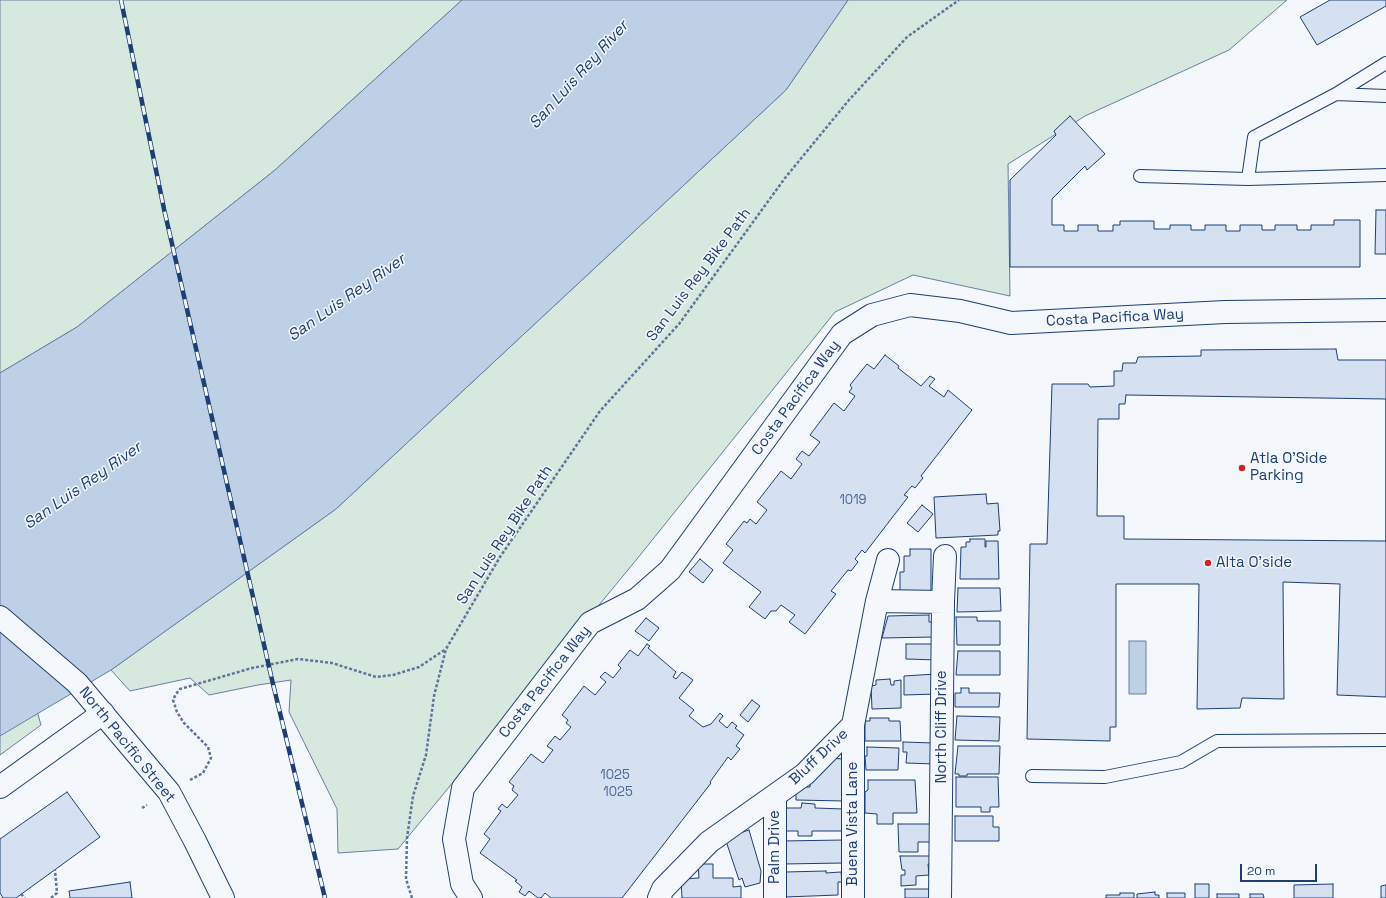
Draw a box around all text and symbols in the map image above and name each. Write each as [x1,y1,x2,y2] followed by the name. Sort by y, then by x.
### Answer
[525,17,633,133] water label: San Luis Rey River
[643,205,755,345] street label: San Luis Rey Bike Path
[285,250,409,346] water label: San Luis Rey River
[1046,305,1184,331] street label: Costa Pacifica Way
[748,337,844,459] street label: Costa Pacifica Way
[21,438,145,534] water label: San Luis Rey River
[1250,450,1327,485] place label: Atla O'Side Parking
[453,462,557,608] street label: San Luis Rey Bike Path
[1237,463,1247,473] marker: Atla O'Side Parking
[839,492,867,508] house number: 1019
[1216,554,1292,572] place label: Alta O'side
[1203,558,1213,568] marker: Alta O'side
[495,622,595,742] street label: Costa Pacifica Way
[933,670,951,784] street label: North Cliff Drive
[75,684,179,806] street label: North Pacific Street
[786,725,852,789] street label: Bluff Drive
[844,762,862,886] street label: Buena Vista Lane
[600,767,630,783] house number: 1025
[603,784,633,800] house number: 1025
[766,810,784,884] street label: Palm Drive
[1242,856,1319,882] scale bar
[1247,863,1275,879] text: 20 m

